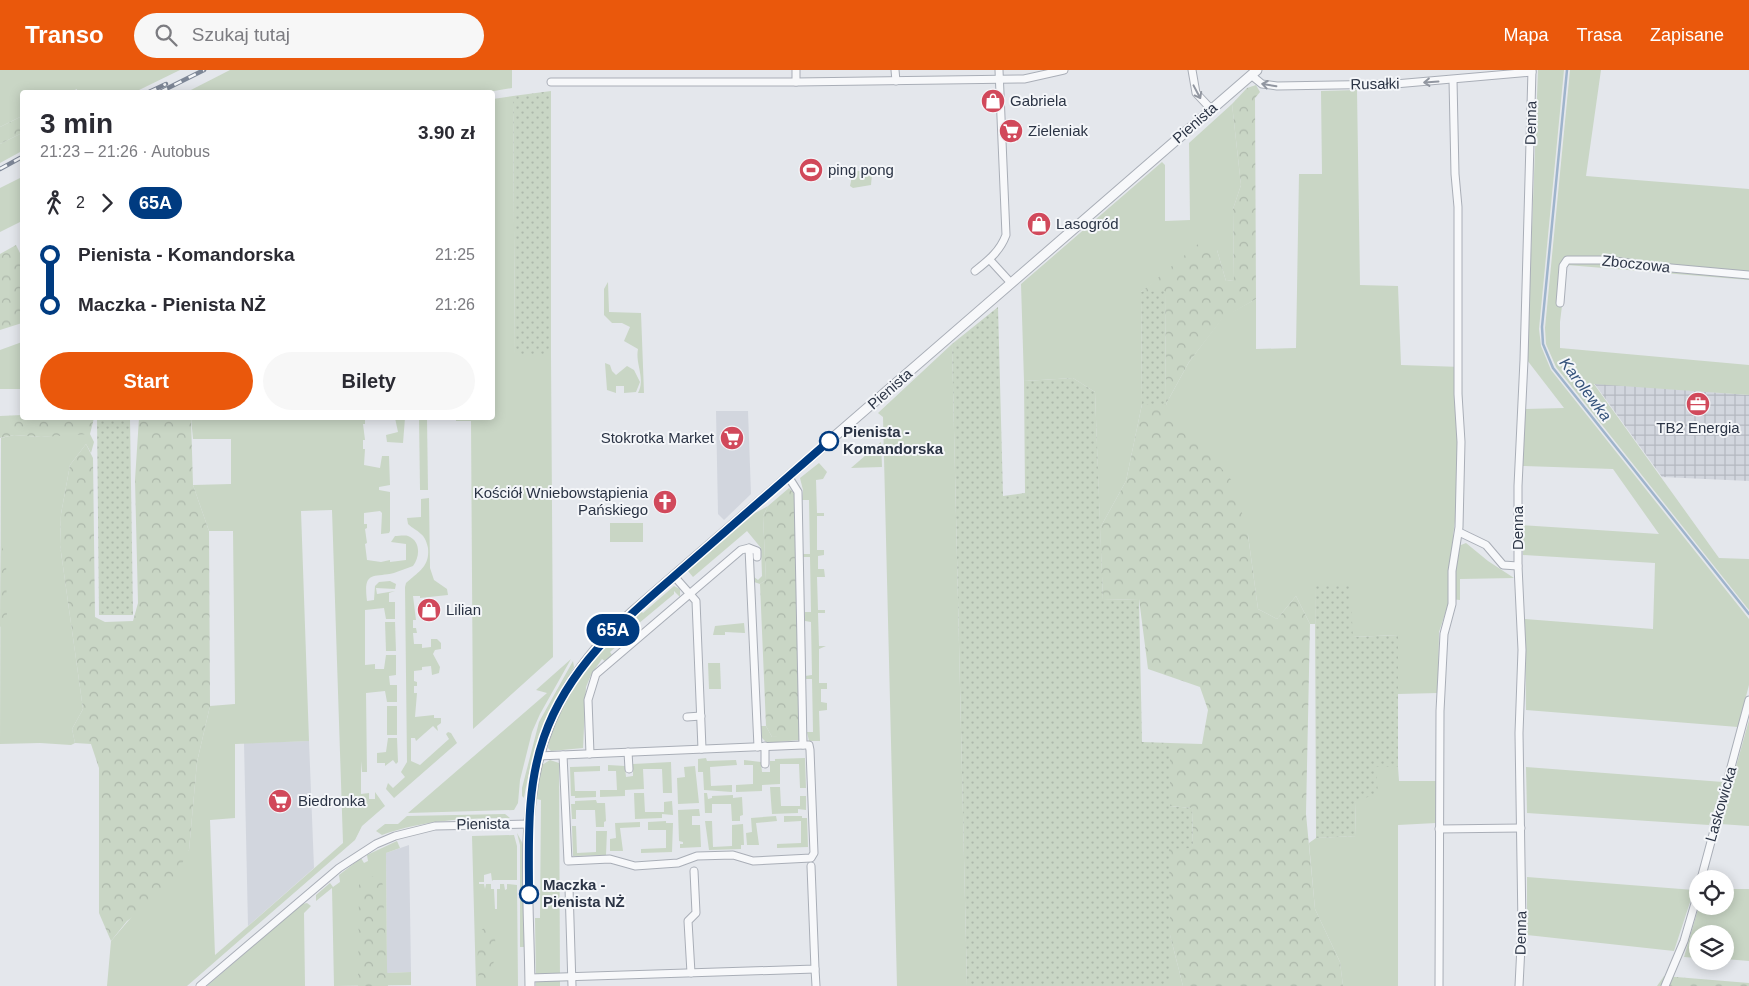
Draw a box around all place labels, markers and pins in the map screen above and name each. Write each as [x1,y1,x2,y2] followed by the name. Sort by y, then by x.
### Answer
[980,88,1006,114] shop icon: Gabriela
[1010,92,1067,109] place label: Gabriela
[998,118,1024,144] supermarket icon: Zieleniak
[1028,122,1089,139] place label: Zieleniak
[798,157,824,183] sports icon: ping pong
[828,161,894,178] place label: ping pong
[1026,211,1052,237] shop icon: Lasogród
[1056,215,1119,232] place label: Lasogród
[1685,391,1711,417] office icon: TB2 Energia
[1656,419,1740,436] place label: TB2 Energia
[843,423,944,457] place label: Pienista - Komandorska
[719,425,745,451] supermarket icon: Stokrotka Market
[601,429,715,446] place label: Stokrotka Market
[819,431,839,451] marker: Pienista - Komandorska
[474,484,649,518] place label: Kościół Wniebowstąpienia Pańskiego
[652,489,678,515] church icon: Kościół Wniebowstąpienia Pańskiego
[416,597,442,623] shop icon: Lilian
[446,601,481,618] place label: Lilian
[267,788,293,814] supermarket icon: Biedronka
[298,792,366,809] place label: Biedronka
[543,876,625,910] place label: Maczka - Pienista NŻ
[519,884,539,904] marker: Maczka - Pienista NŻ

